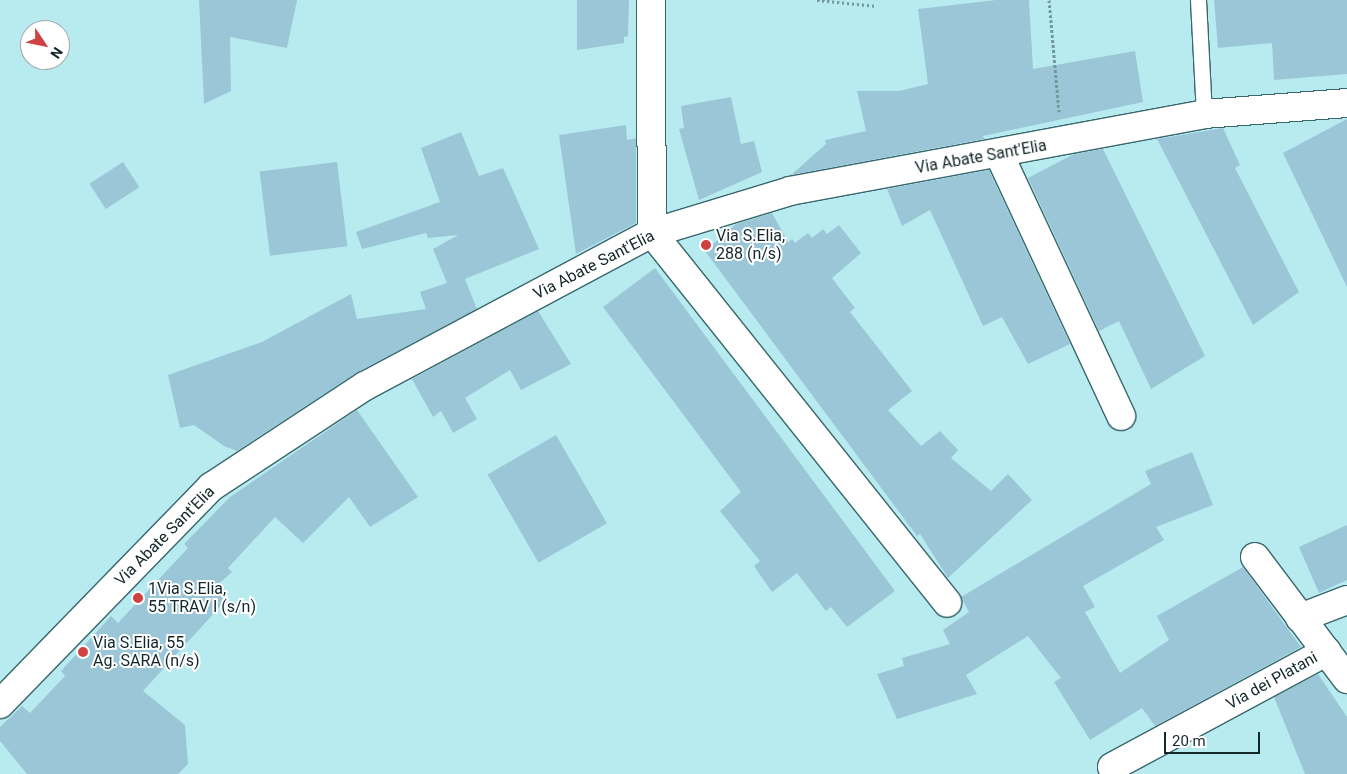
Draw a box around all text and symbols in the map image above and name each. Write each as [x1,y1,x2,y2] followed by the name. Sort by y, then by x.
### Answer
[20,20,70,70] north arrow
[47,44,66,61] text: N
[914,136,1048,178] street label: Via Abate Sant'Elia
[530,226,658,304] street label: Via Abate Sant'Elia
[716,226,785,264] place label: Via S.Elia, 288 (n/s)
[700,239,712,251] marker: Via S.Elia, 288 (n/s)
[111,482,219,590] street label: Via Abate Sant'Elia
[148,579,256,617] place label: 1Via S.Elia, 55 TRAV I (s/n)
[132,592,144,604] marker: 1Via S.Elia, 55 TRAV I (s/n)
[93,633,200,671] place label: Via S.Elia, 55 Ag. SARA (n/s)
[77,646,89,658] marker: Via S.Elia, 55 Ag. SARA (n/s)
[1223,648,1321,714] street label: Via dei Platani
[1167,722,1263,754] scale bar
[1172,732,1206,750] text: 20 m

